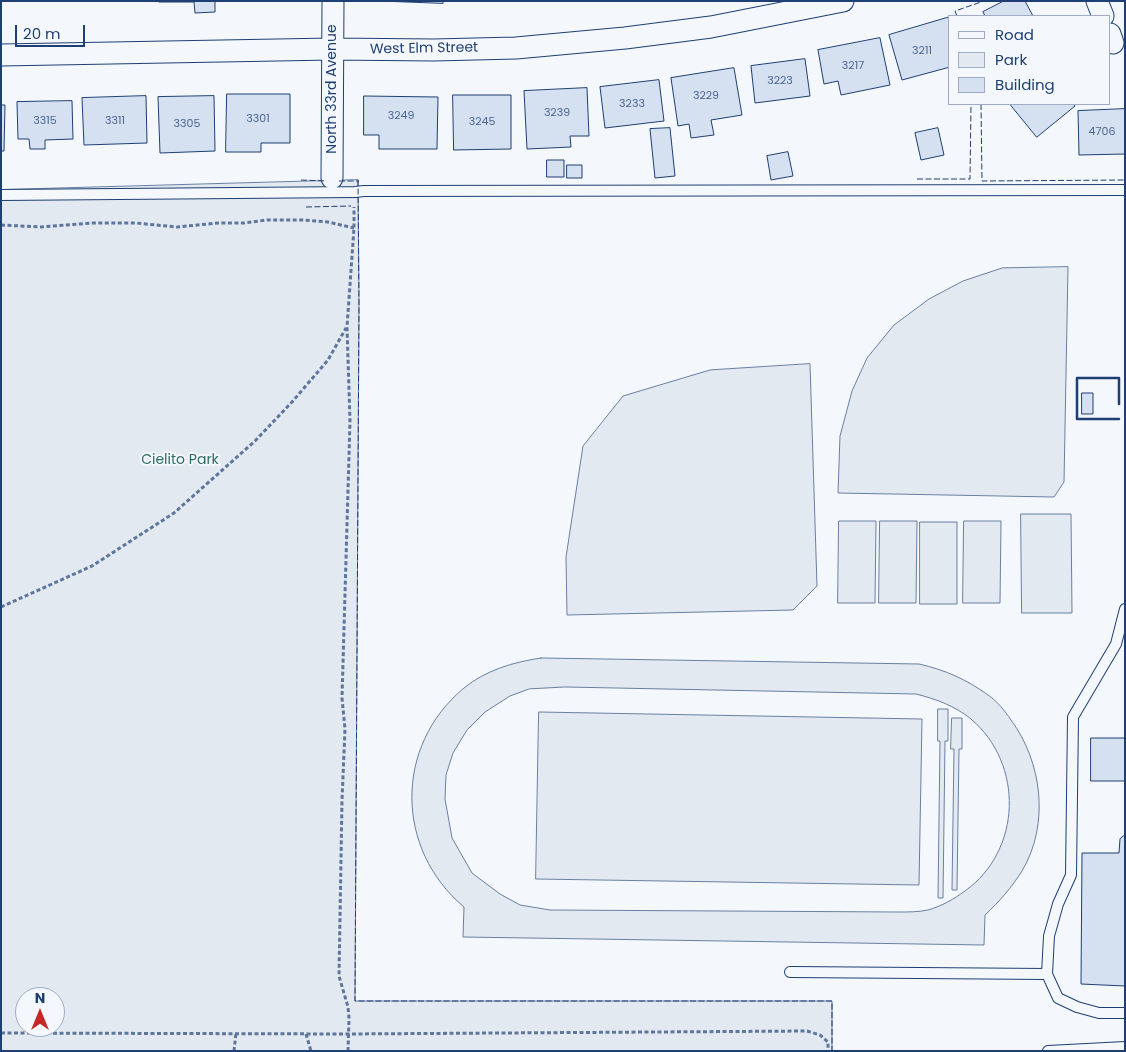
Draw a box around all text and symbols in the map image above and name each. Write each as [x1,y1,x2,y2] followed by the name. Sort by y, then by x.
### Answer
[18,15,88,47] scale bar
[948,15,1111,105] legend
[23,23,61,44] text: 20 m
[324,24,340,154] street label: North 33rd Avenue
[995,24,1034,45] text: Road
[370,40,478,58] street label: West Elm Street
[912,44,932,58] house number: 3211
[995,49,1027,70] text: Park
[842,59,864,73] house number: 3217
[767,74,793,88] house number: 3223
[995,74,1055,95] text: Building
[693,89,719,103] house number: 3229
[619,97,645,111] house number: 3233
[544,106,570,120] house number: 3239
[388,109,414,123] house number: 3249
[246,112,270,126] house number: 3301
[33,114,57,128] house number: 3315
[105,114,125,128] house number: 3311
[469,115,495,129] house number: 3245
[174,117,200,131] house number: 3305
[1089,125,1115,139] house number: 4706
[141,452,219,468] park label: Cielito Park
[15,987,65,1037] north arrow
[35,988,45,1008] text: N

